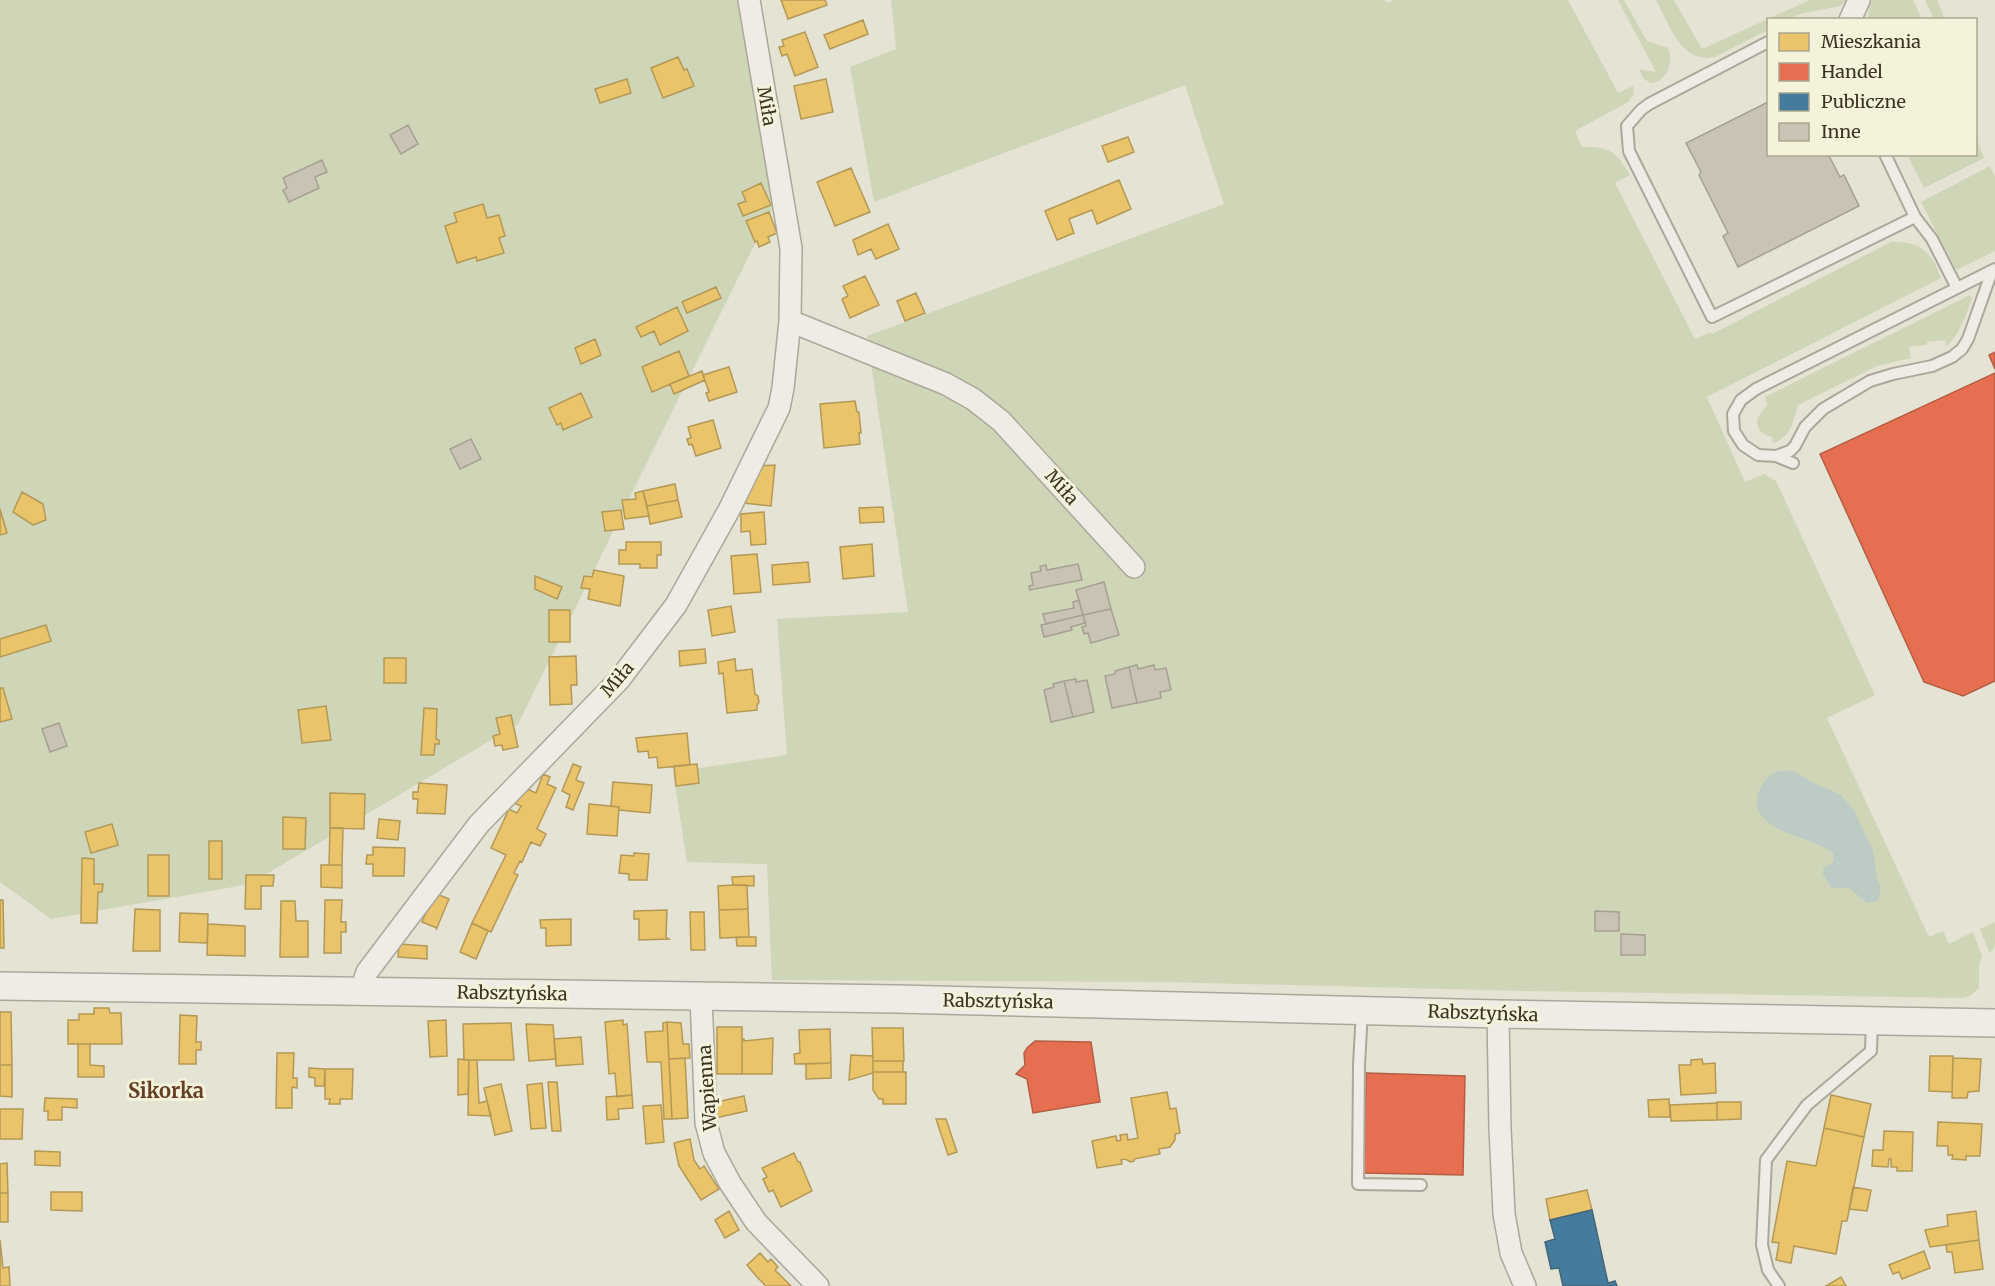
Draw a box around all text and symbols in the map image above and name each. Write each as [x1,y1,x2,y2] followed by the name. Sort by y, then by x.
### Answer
[1767,18,1977,156] legend
[1821,30,1921,53] text: Mieszkania
[1821,60,1883,83] text: Handel
[752,84,782,128] street label: Miła
[1821,90,1906,113] text: Publiczne
[1821,120,1861,143] text: Inne
[1040,465,1084,510] street label: Miła
[595,656,639,702] street label: Miła
[456,981,568,1005] street label: Rabsztyńska
[942,989,1054,1013] street label: Rabsztyńska
[1427,1000,1539,1026] street label: Rabsztyńska
[692,1044,722,1133] street label: Wapienna
[128,1078,204,1103] district label: Sikorka

